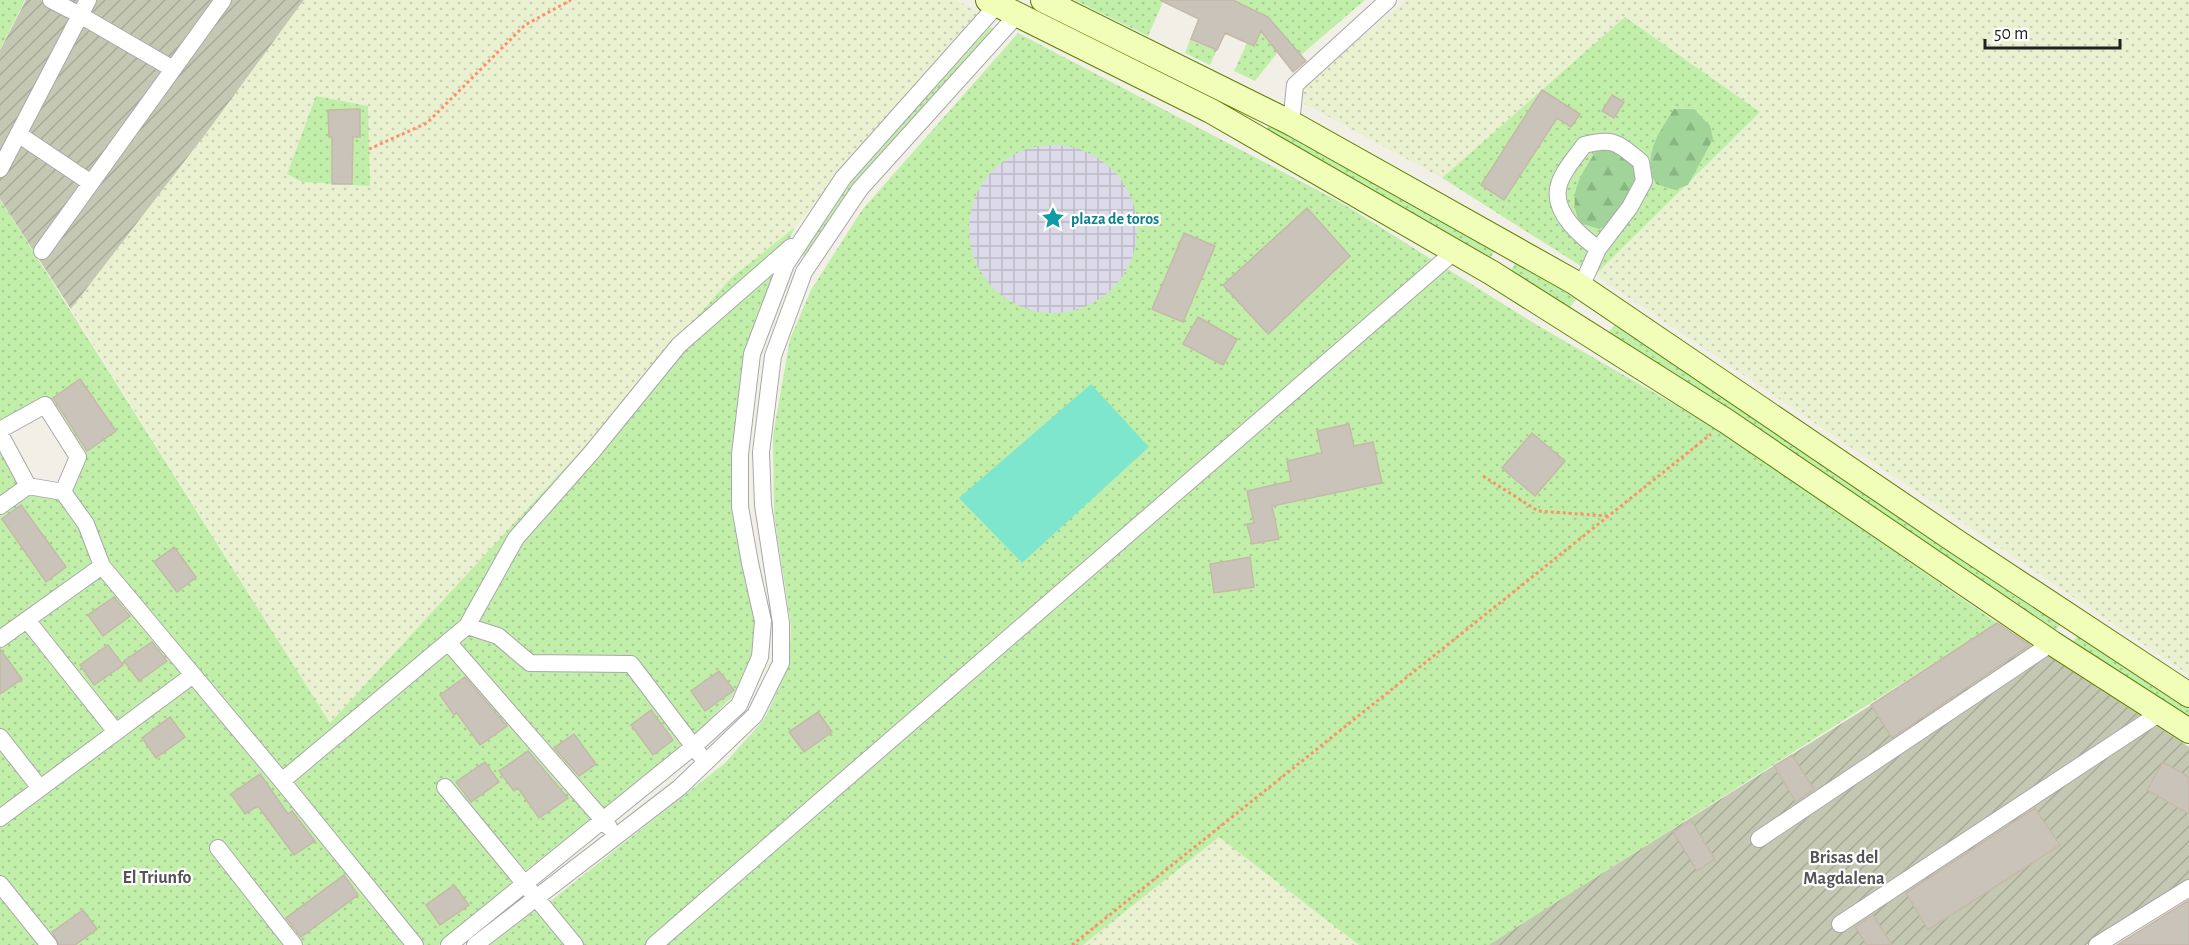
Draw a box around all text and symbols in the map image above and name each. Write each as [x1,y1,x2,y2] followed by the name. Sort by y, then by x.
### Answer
[1985,12,2120,50] scale bar
[1994,25,2028,43] text: 50 m
[1040,205,1066,231] place icon: plaza de toros
[1071,211,1159,227] place label: plaza de toros
[1803,849,1885,888] district label: Brisas del Magdalena
[122,869,192,887] district label: El Triunfo

